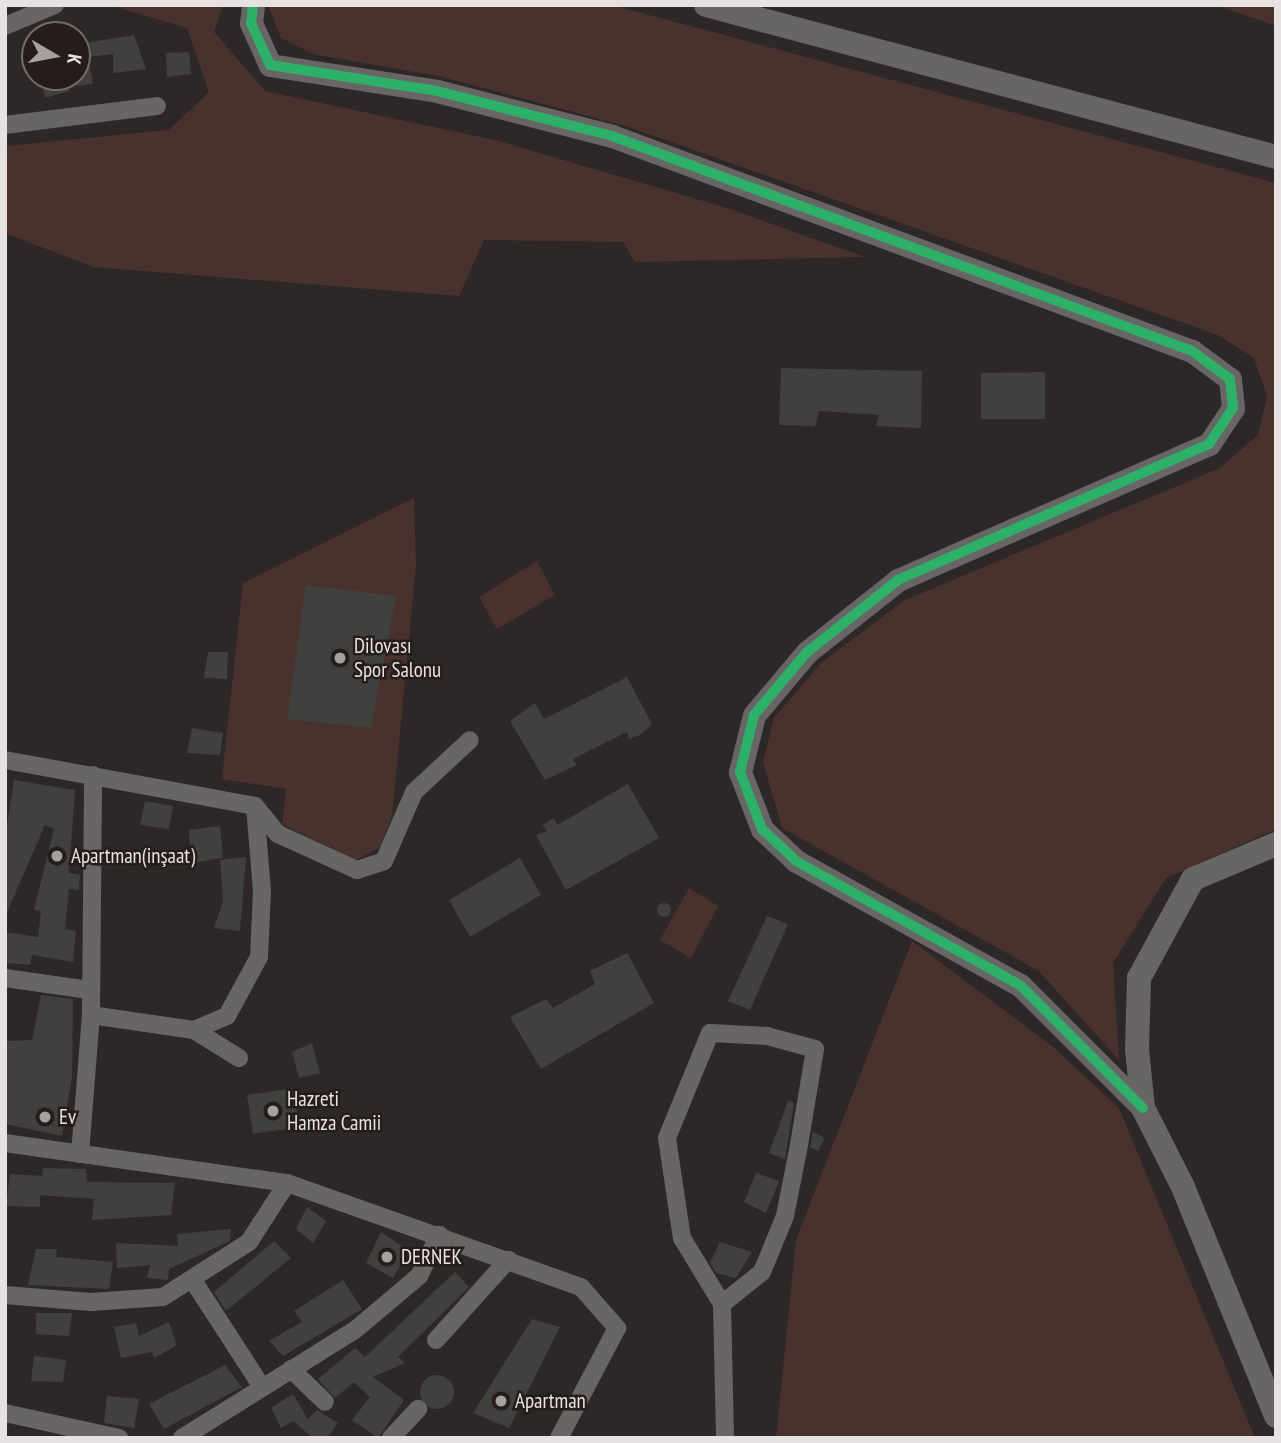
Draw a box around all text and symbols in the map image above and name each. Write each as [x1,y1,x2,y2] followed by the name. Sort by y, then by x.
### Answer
[21,21,91,91] north arrow
[62,52,87,66] text: K
[354,633,441,683] place label: Dilovası Spor Salonu
[332,650,348,666] marker: Dilovası Spor Salonu
[71,843,195,869] place label: Apartman(inşaat)
[49,848,65,864] marker: Apartman(inşaat)
[287,1086,381,1136] place label: Hazreti Hamza Camii
[265,1103,281,1119] marker: Hazreti Hamza Camii
[59,1104,76,1130] place label: Ev
[37,1109,53,1125] marker: Ev
[401,1244,462,1270] place label: DERNEK
[379,1249,395,1265] marker: DERNEK
[515,1388,586,1414] place label: Apartman
[493,1393,509,1409] marker: Apartman

